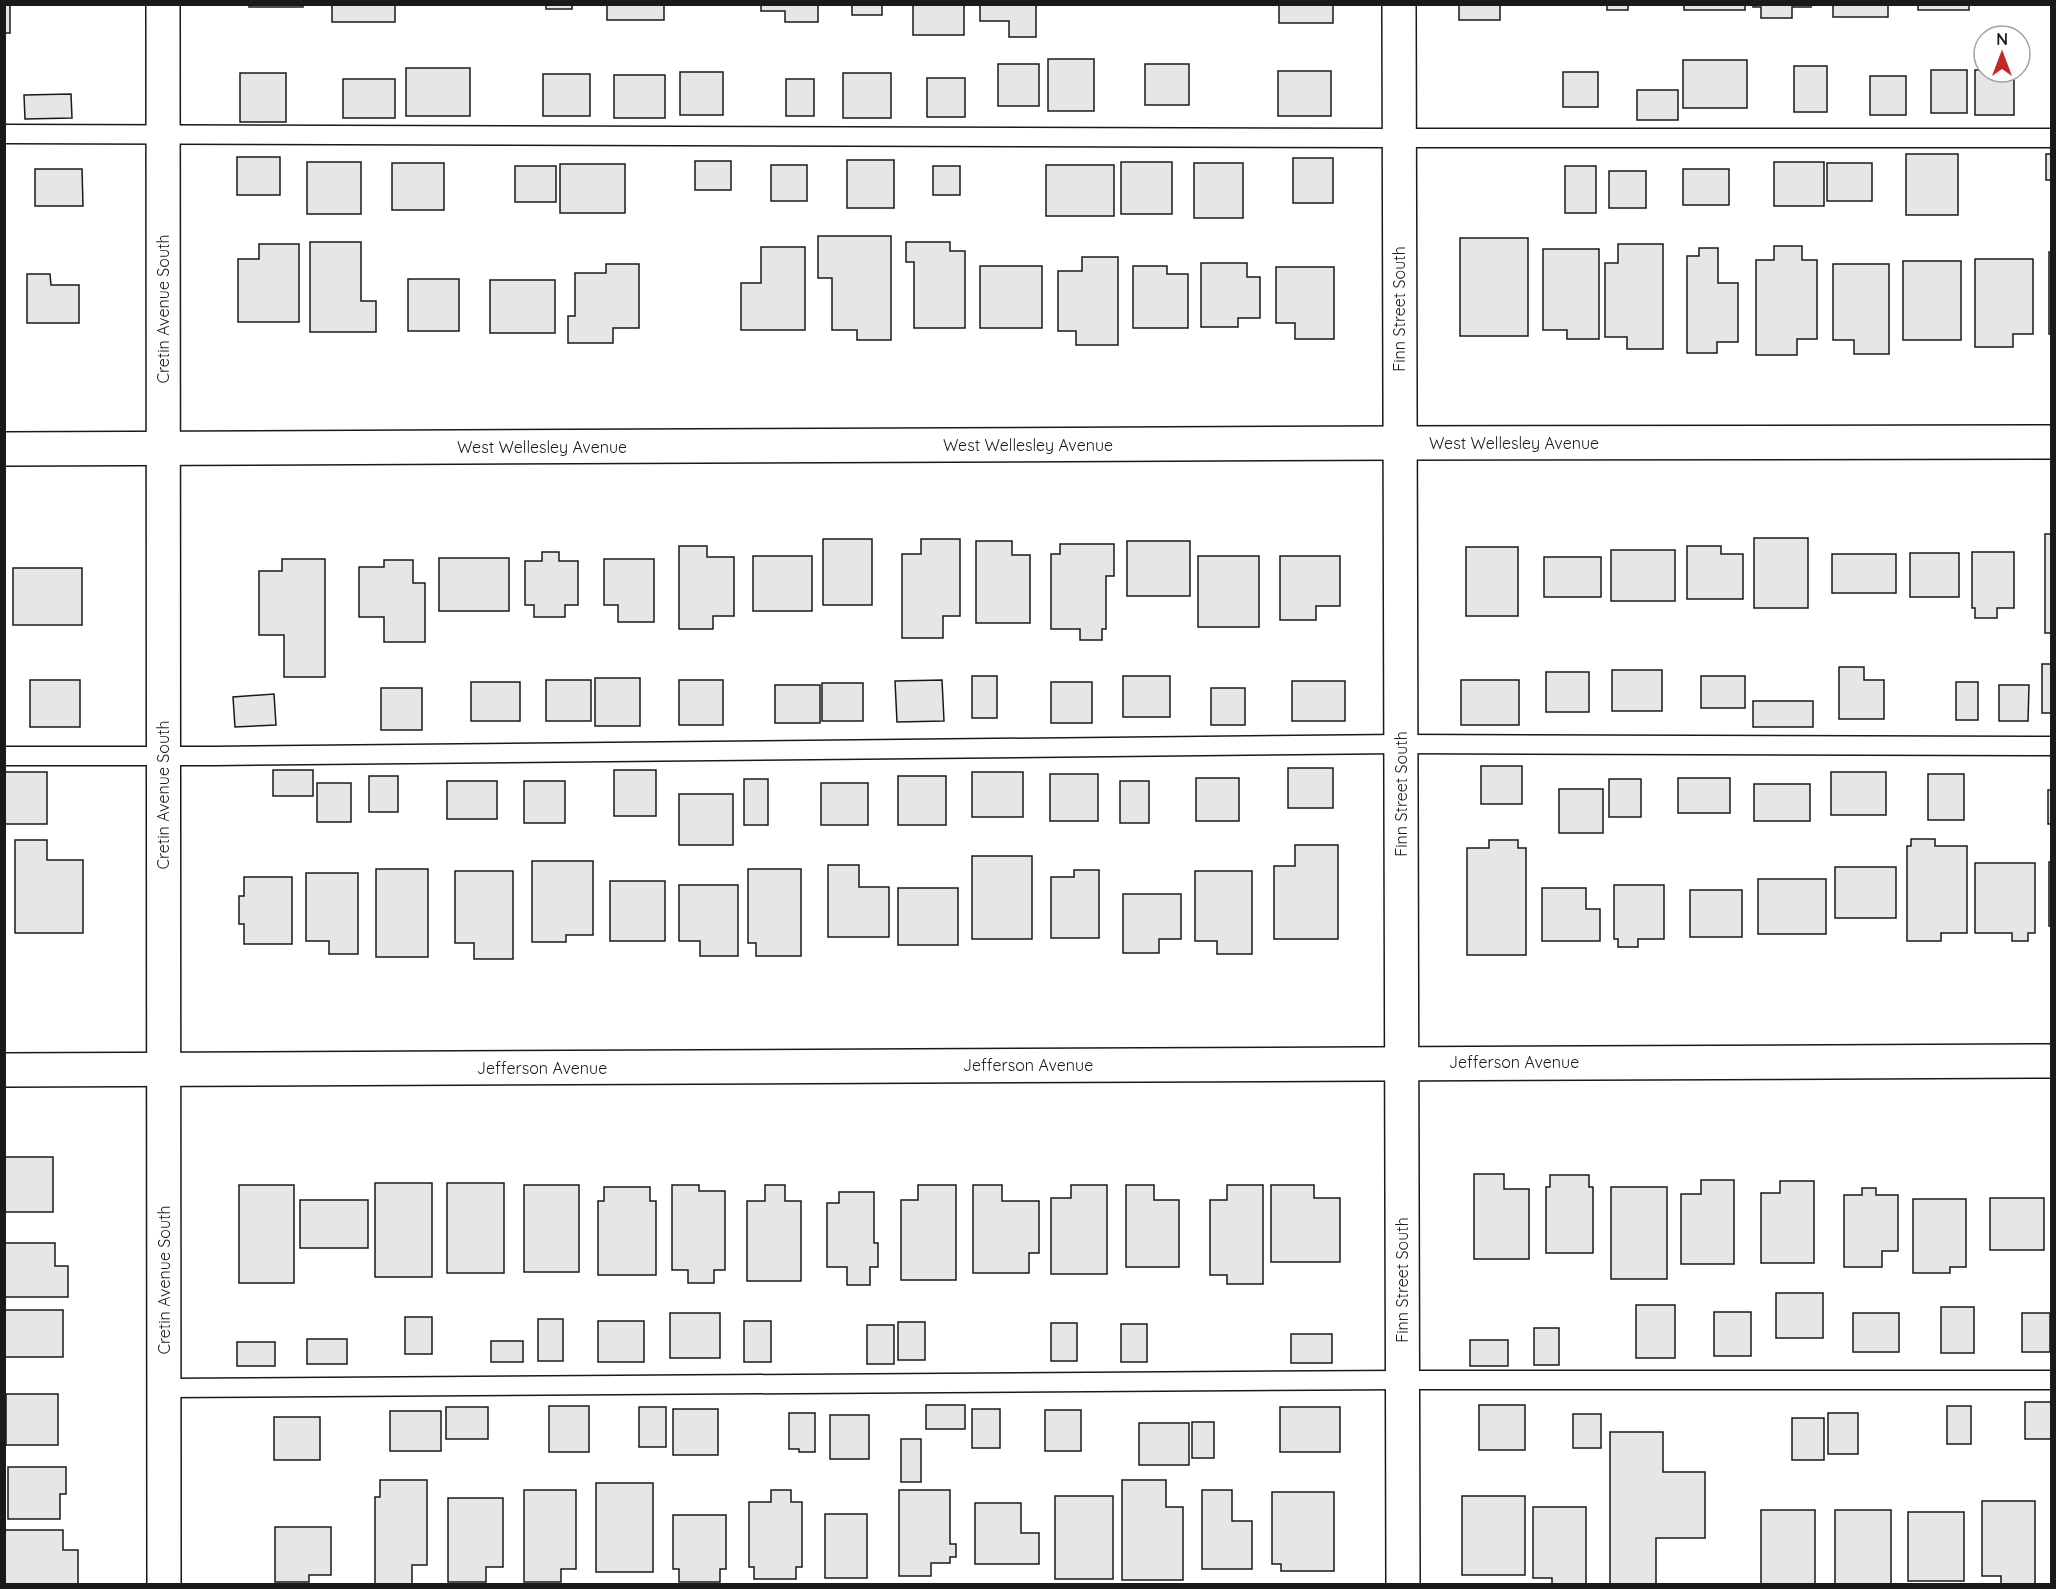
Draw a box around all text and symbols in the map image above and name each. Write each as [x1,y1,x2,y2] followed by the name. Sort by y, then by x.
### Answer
[1972,24,2032,84] north arrow
[1996,29,2008,49] text: N
[153,234,173,384] street label: Cretin Avenue South
[1389,246,1409,372] street label: Finn Street South
[1429,433,1599,453] street label: West Wellesley Avenue
[943,435,1113,455] street label: West Wellesley Avenue
[457,437,627,457] street label: West Wellesley Avenue
[153,720,173,870] street label: Cretin Avenue South
[1391,731,1411,857] street label: Finn Street South
[1449,1052,1579,1072] street label: Jefferson Avenue
[963,1055,1093,1075] street label: Jefferson Avenue
[477,1058,607,1078] street label: Jefferson Avenue
[154,1205,174,1355] street label: Cretin Avenue South
[1392,1217,1412,1343] street label: Finn Street South

